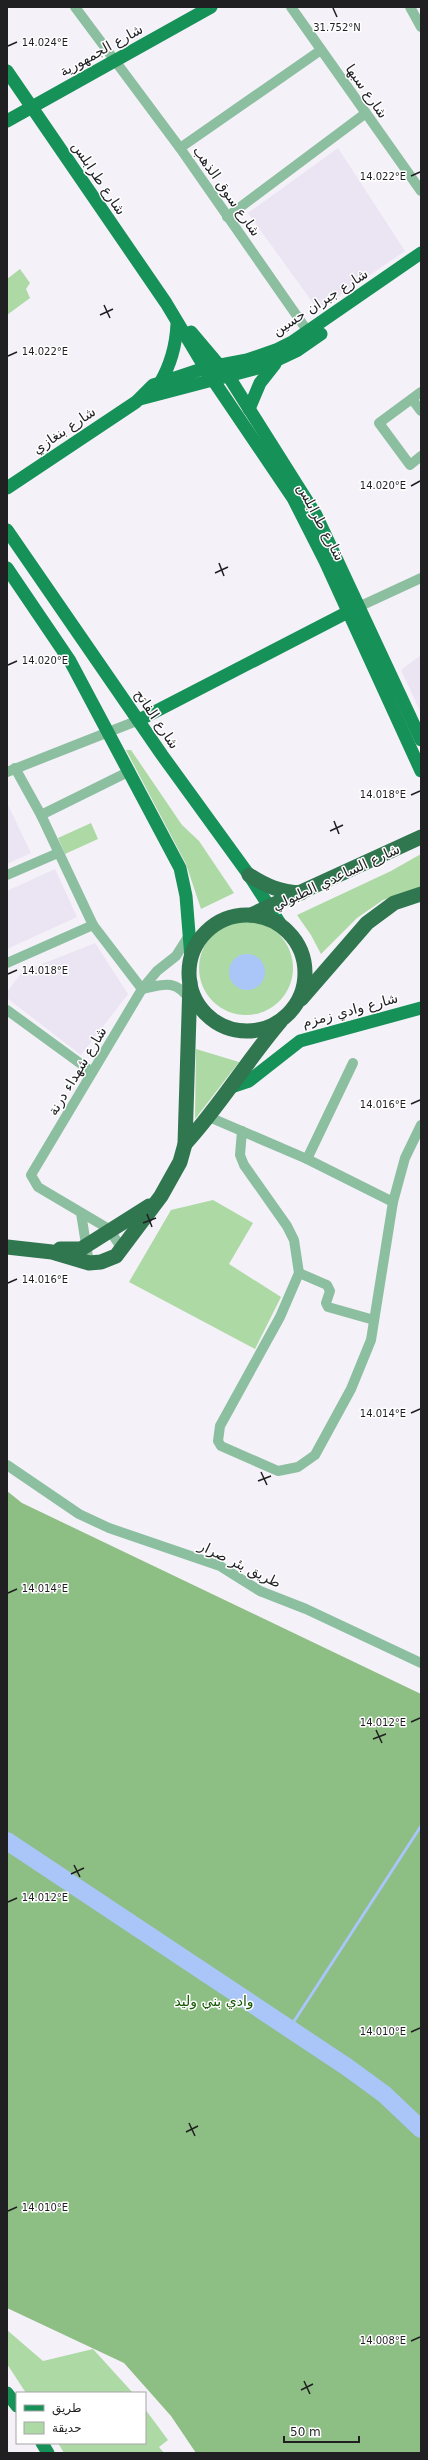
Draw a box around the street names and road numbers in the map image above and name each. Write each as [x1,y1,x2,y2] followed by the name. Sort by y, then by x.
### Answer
[57,21,146,80] street label: شارع الجمهورية
[342,61,391,122] street label: شارع سبها
[68,138,129,218] street label: شارع طرابلس
[189,143,264,240] street label: شارع سوق الذهب
[269,265,371,340] street label: شارع جبران حسين
[30,403,99,458] street label: شارع بنغازي
[293,481,348,564] street label: شارع طرابلس
[131,686,183,752] street label: شارع الفاتح
[270,840,403,914] street label: شارع الساعدي الطبولي
[300,990,400,1031] street label: شارع وادي زمزم
[44,1024,111,1119] street label: شارع شهداء درنة
[195,1537,284,1592] street label: طريق بئر صرار

